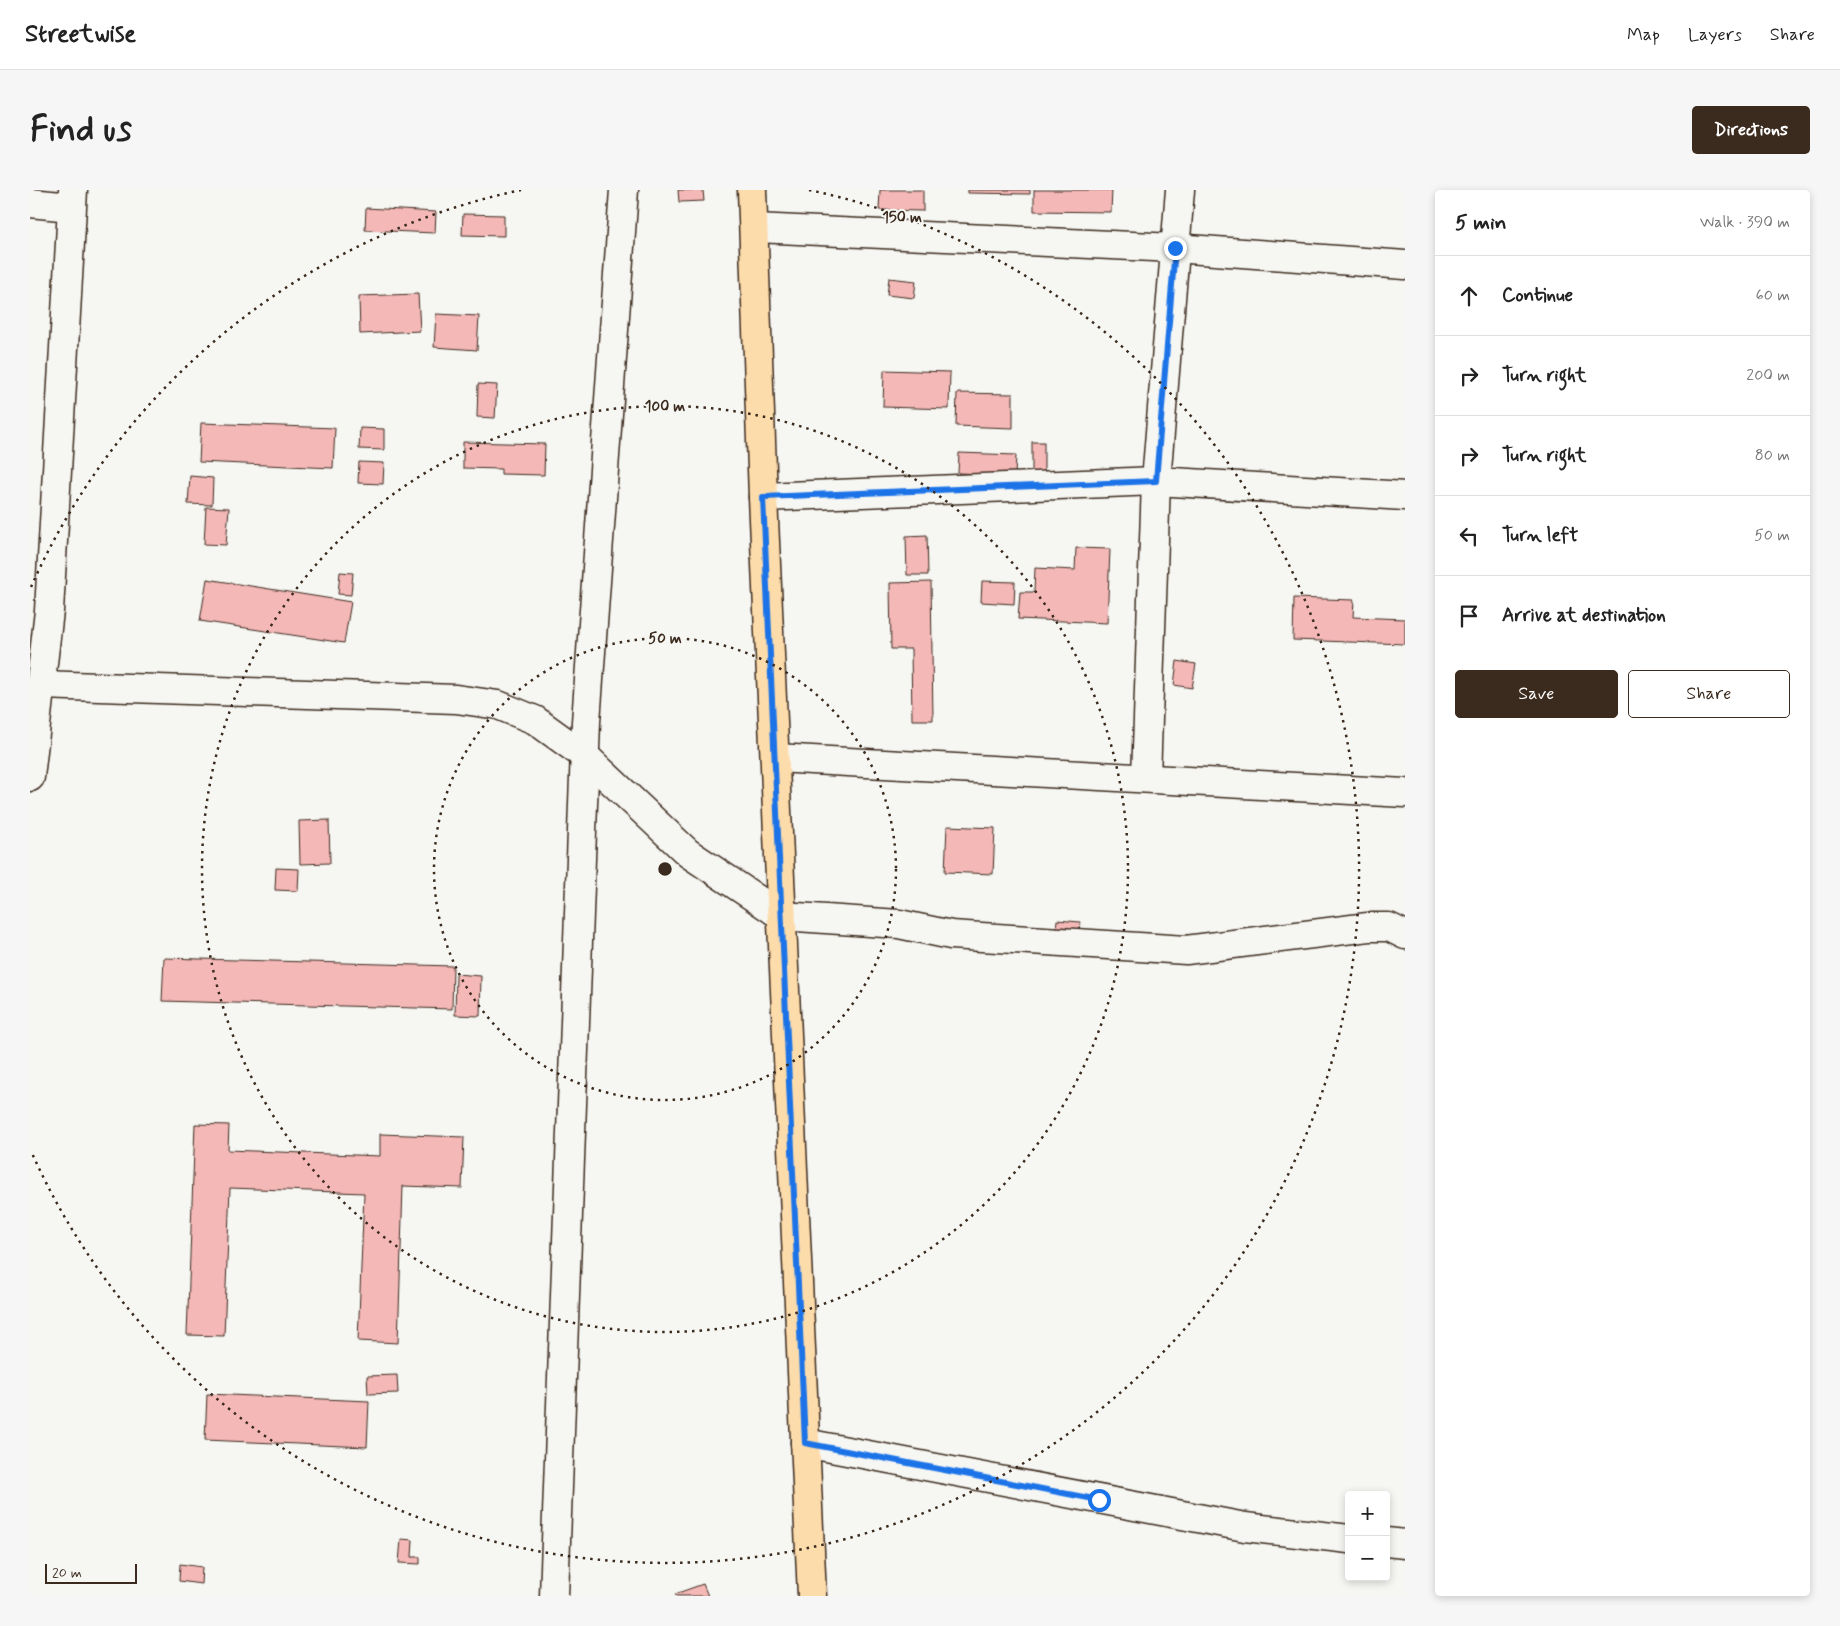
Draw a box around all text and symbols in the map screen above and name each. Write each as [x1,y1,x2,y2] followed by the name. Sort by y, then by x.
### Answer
[25,19,136,50] text: Streetwise
[1627,23,1660,47] text: Map
[1688,23,1742,47] text: Layers
[1770,23,1815,47] text: Share
[1692,106,1810,154] button: Directions
[30,107,132,153] text: Find us
[882,208,922,228] text: 150 m
[1455,209,1507,237] text: 5 min
[1700,212,1790,233] text: Walk · 390 m
[1164,237,1187,260] route end
[1455,282,1483,310] icon: ahead
[1502,283,1573,308] text: Continue
[1756,285,1790,306] text: 60 m
[1455,362,1483,390] icon: right
[1502,363,1586,388] text: Turn right
[1746,365,1790,386] text: 200 m
[645,397,685,417] text: 100 m
[1455,442,1483,470] icon: right
[1502,443,1586,468] text: Turn right
[1755,445,1790,466] text: 80 m
[1455,522,1483,550] icon: left
[1502,523,1578,548] text: Turn left
[1754,525,1790,546] text: 50 m
[1455,602,1483,630] icon: arrive
[1502,603,1666,628] text: Arrive at destination
[648,629,682,649] text: 50 m
[1455,670,1618,718] button: Save
[1628,670,1790,718] button: Share
[656,860,674,878] centre of rings
[1088,1489,1111,1512] route start
[1345,1491,1390,1581] map controls
[1345,1491,1390,1536] button: +
[1345,1536,1390,1581] button: −
[45,1561,138,1584] scale bar
[52,1564,82,1582] text: 20 m

